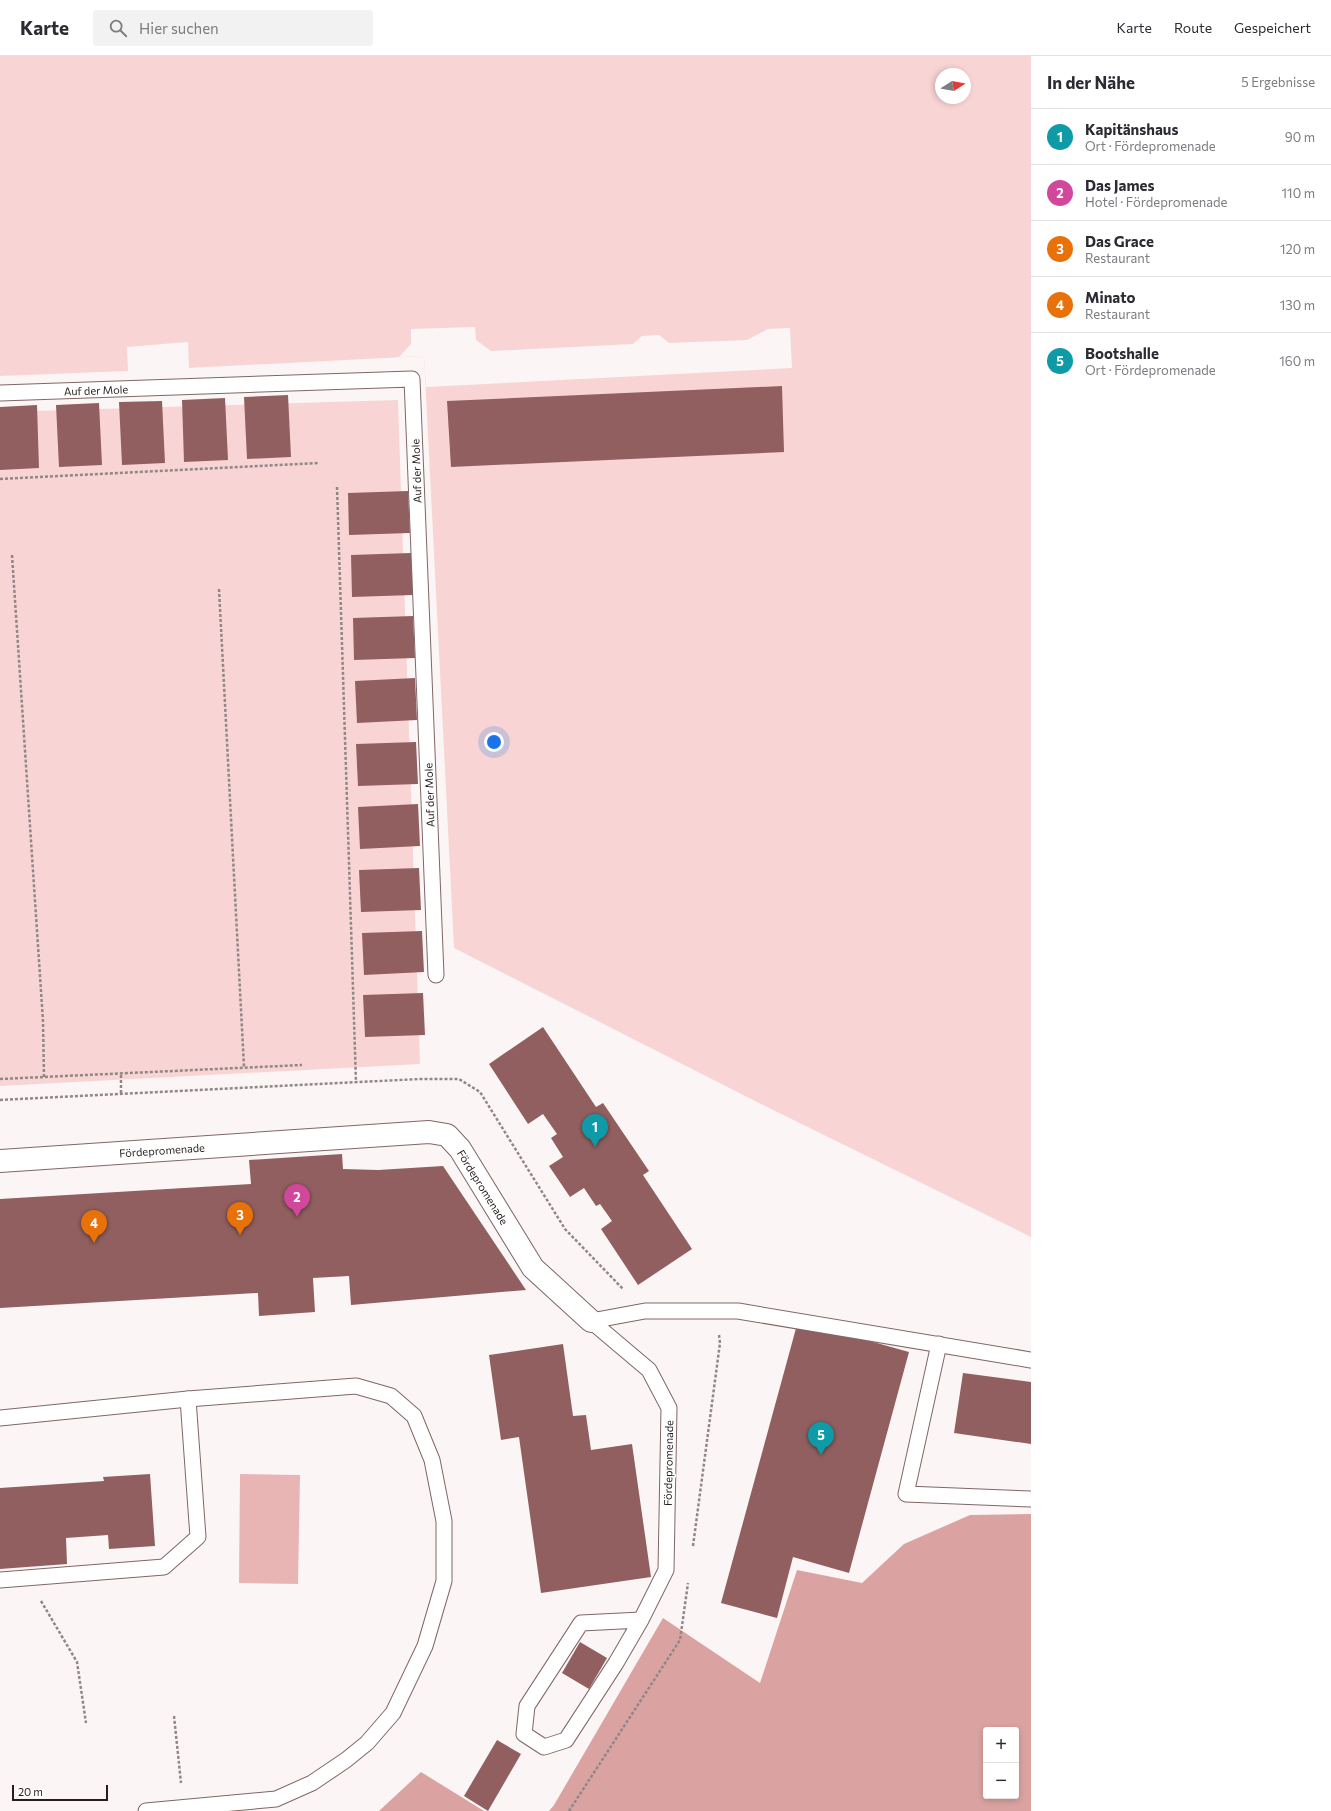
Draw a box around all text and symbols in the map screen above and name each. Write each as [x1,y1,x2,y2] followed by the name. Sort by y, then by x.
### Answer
[93,10,373,46] search box
[20,16,69,39] text: Karte
[107,17,129,39] icon: search
[139,19,219,37] text: Hier suchen
[1117,19,1152,36] text: Karte
[1174,19,1212,36] text: Route
[1234,19,1311,36] text: Gespeichert
[935,68,971,104] north arrow
[1047,72,1135,93] text: In der Nähe
[1241,74,1315,90] text: 5 Ergebnisse
[1085,120,1178,138] text: Kapitänshaus
[1057,129,1063,145] text: 1
[1285,129,1315,145] text: 90 m
[1085,138,1216,154] text: Ort · Fördepromenade
[1085,176,1154,194] text: Das James
[1056,185,1064,201] text: 2
[1282,185,1315,201] text: 110 m
[1085,194,1227,210] text: Hotel · Fördepromenade
[1085,232,1154,250] text: Das Grace
[1056,241,1064,257] text: 3
[1280,241,1315,257] text: 120 m
[1085,250,1150,266] text: Restaurant
[1085,288,1135,306] text: Minato
[1056,297,1064,313] text: 4
[1280,297,1315,313] text: 130 m
[1085,306,1150,322] text: Restaurant
[1085,344,1159,362] text: Bootshalle
[1056,353,1064,369] text: 5
[1279,353,1315,369] text: 160 m
[1085,362,1216,378] text: Ort · Fördepromenade
[64,382,129,398] street label: Auf der Mole
[408,438,424,503] street label: Auf der Mole
[484,732,504,752] your location
[421,762,437,827] street label: Auf der Mole
[582,1114,608,1147] pin: 1
[119,1141,205,1159] street label: Fördepromenade
[455,1147,511,1227] street label: Fördepromenade
[284,1184,310,1217] pin: 2
[227,1202,253,1235] pin: 3
[81,1210,107,1243] pin: 4
[661,1420,675,1506] street label: Fördepromenade
[808,1422,834,1455] pin: 5
[983,1727,1019,1799] map controls
[983,1727,1019,1763] button: +
[983,1763,1019,1799] button: −
[12,1783,108,1802] scale bar
[18,1785,43,1798] text: 20 m

